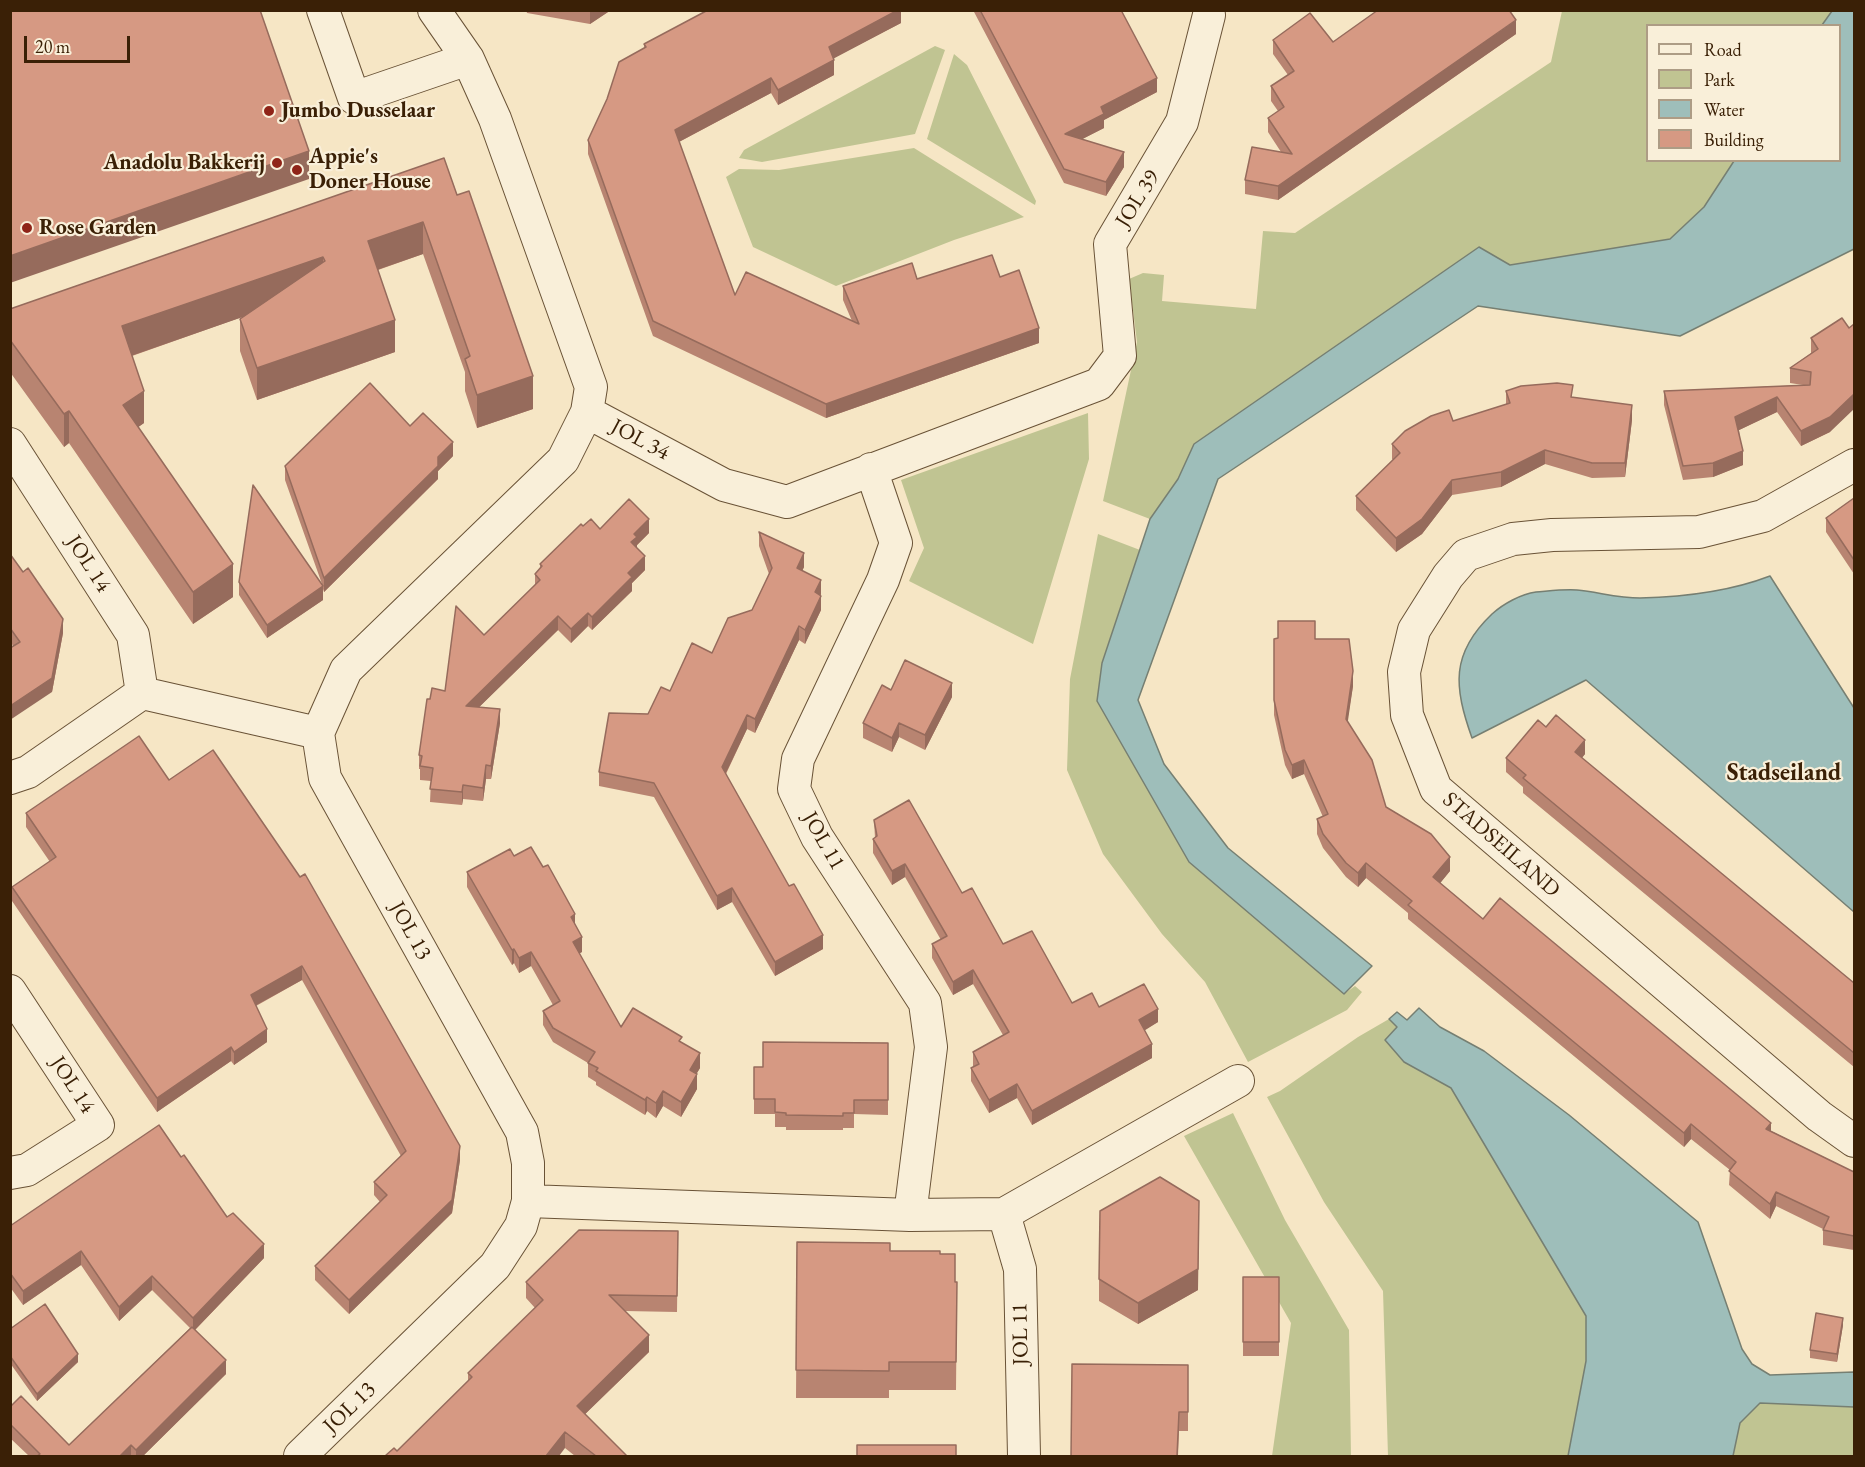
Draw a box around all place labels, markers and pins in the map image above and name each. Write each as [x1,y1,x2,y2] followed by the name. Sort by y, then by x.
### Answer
[281,98,435,124] place label: Jumbo Dusselaar
[262,104,276,118] marker: Jumbo Dusselaar
[309,144,431,196] place label: Appie's Doner House
[104,150,265,176] place label: Anadolu Bakkerij
[270,156,284,170] marker: Anadolu Bakkerij
[290,163,304,177] marker: Appie's Doner House
[39,215,157,241] place label: Rose Garden
[20,221,34,235] marker: Rose Garden

